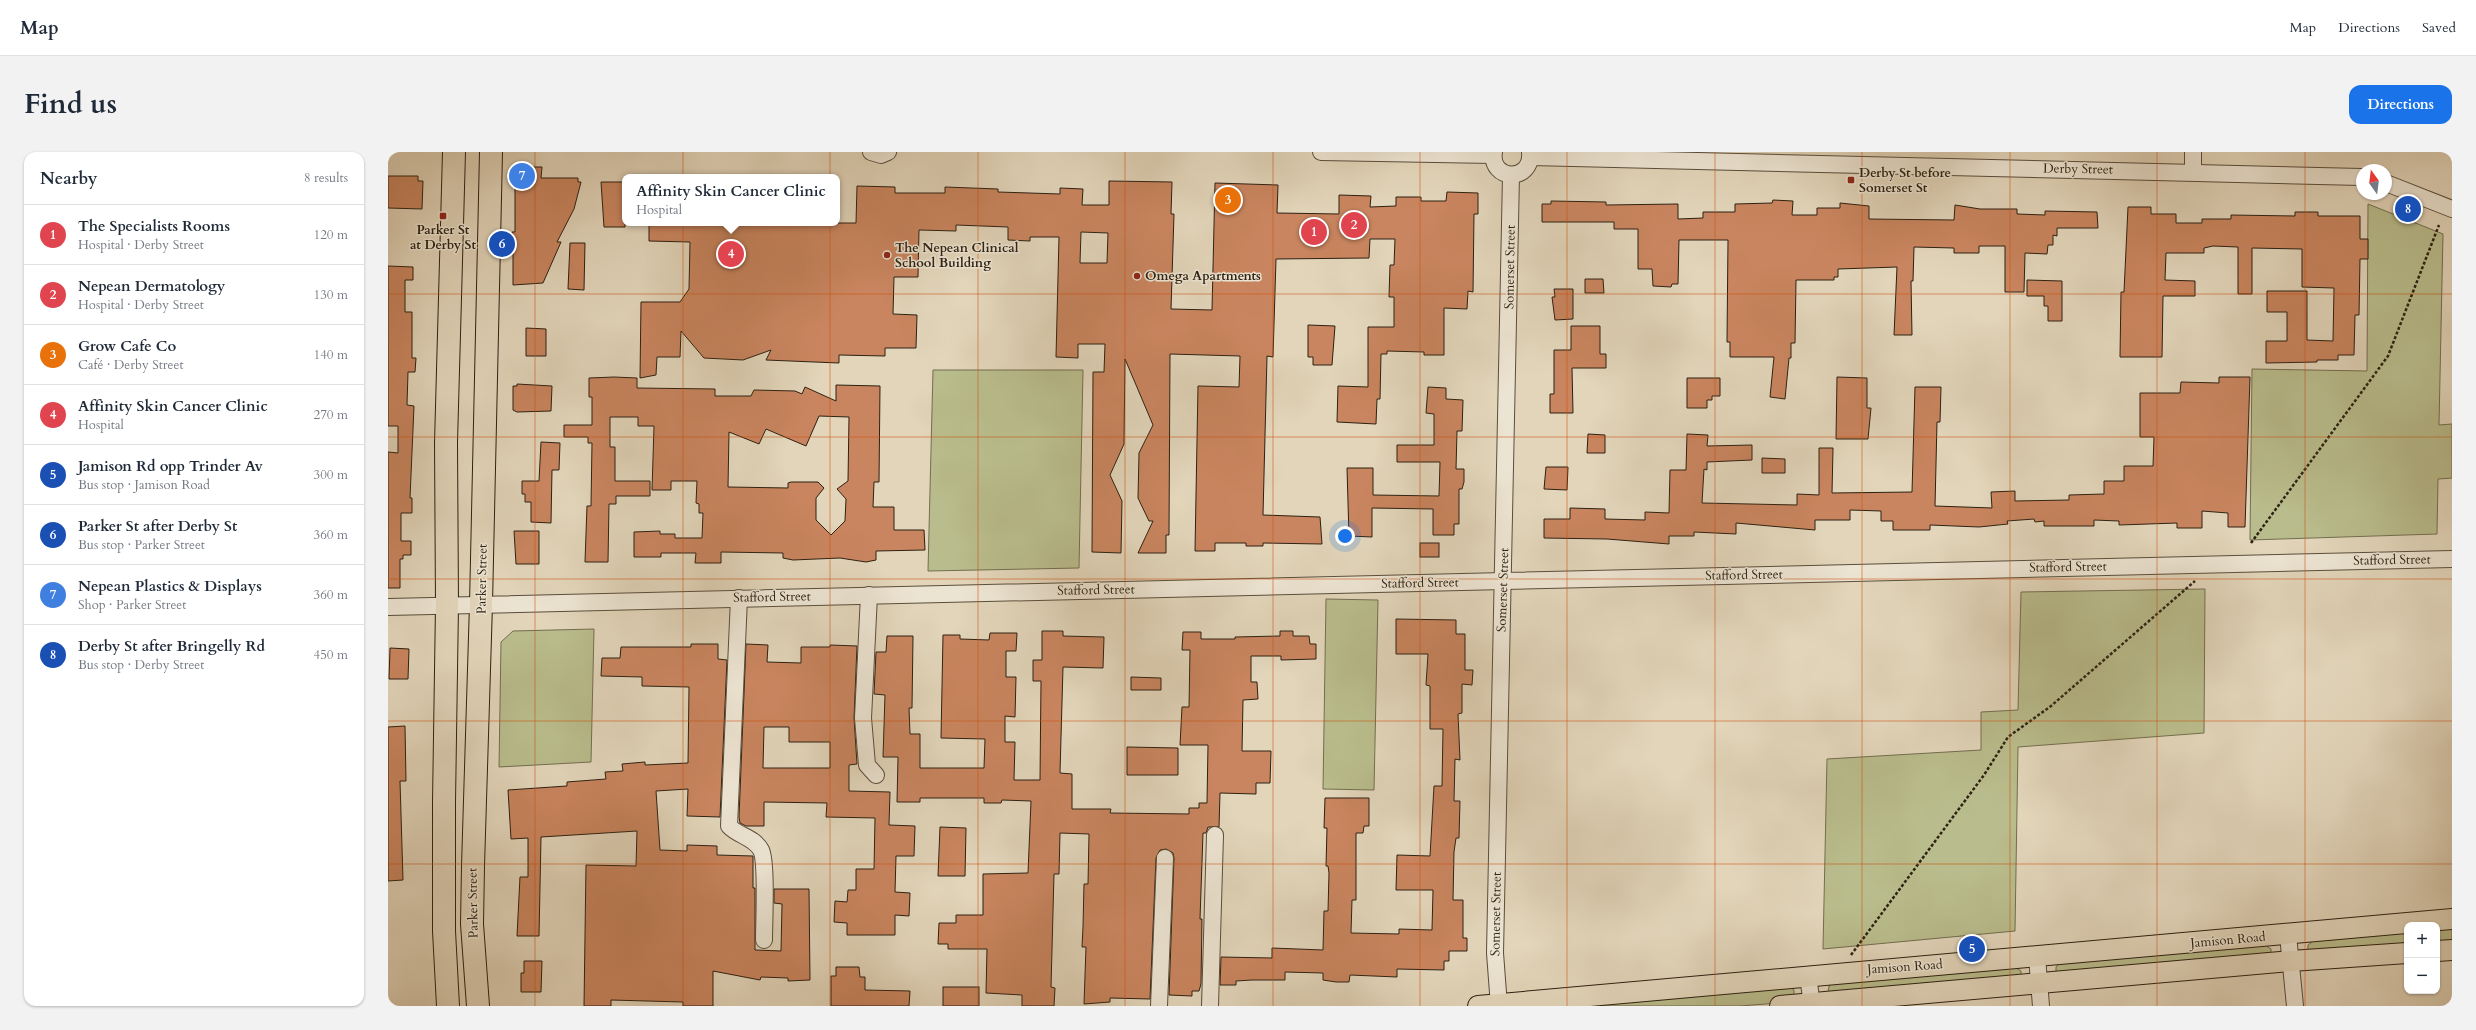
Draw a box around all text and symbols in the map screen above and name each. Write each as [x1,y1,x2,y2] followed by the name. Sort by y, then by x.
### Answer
[20,15,59,41] text: Map
[2290,18,2316,37] text: Map
[2338,18,2400,37] text: Directions
[2422,18,2456,37] text: Saved
[24,85,117,123] text: Find us
[2349,85,2452,124] button: Directions
[2043,159,2113,179] street label: Derby Street
[509,161,535,191] pin: 7
[1859,164,1951,197] place label: Derby St before Somerset St
[2356,164,2392,200] north arrow
[40,167,97,190] text: Nearby
[304,169,348,187] text: 8 results
[622,174,840,226] popup
[1846,175,1856,185] marker: Derby St before Somerset St
[636,181,826,201] text: Affinity Skin Cancer Clinic
[1215,185,1241,215] pin: 3
[2395,194,2421,224] pin: 8
[636,201,682,219] text: Hospital
[1341,210,1367,240] pin: 2
[438,211,448,221] marker: Parker St at Derby St
[78,216,230,236] text: The Specialists Rooms
[1301,217,1327,247] pin: 1
[410,221,476,254] place label: Parker St at Derby St
[1500,225,1520,309] street label: Somerset Street
[50,226,56,244] text: 1
[314,226,348,244] text: 120 m
[489,229,515,259] pin: 6
[78,236,204,254] text: Hospital · Derby Street
[718,239,744,269] pin: 4
[895,239,1019,272] place label: The Nepean Clinical School Building
[882,250,892,260] marker: The Nepean Clinical School Building
[1145,267,1261,285] place label: Omega Apartments
[1132,271,1142,281] marker: Omega Apartments
[78,276,225,296] text: Nepean Dermatology
[50,286,56,304] text: 2
[314,286,348,304] text: 130 m
[78,296,204,314] text: Hospital · Derby Street
[78,336,176,356] text: Grow Cafe Co
[50,346,56,364] text: 3
[314,346,348,364] text: 140 m
[78,356,184,374] text: Café · Derby Street
[78,396,268,416] text: Affinity Skin Cancer Clinic
[50,406,56,424] text: 4
[314,406,348,424] text: 270 m
[78,416,124,434] text: Hospital
[78,456,263,476] text: Jamison Rd opp Trinder Av
[50,466,56,484] text: 5
[314,466,348,484] text: 300 m
[78,476,210,494] text: Bus stop · Jamison Road
[78,516,237,536] text: Parker St after Derby St
[50,526,56,544] text: 6
[314,526,348,544] text: 360 m
[1335,526,1355,546] your location
[78,536,205,554] text: Bus stop · Parker Street
[472,544,492,614] street label: Parker Street
[1493,548,1513,632] street label: Somerset Street
[2353,550,2431,570] street label: Stafford Street
[2029,557,2107,577] street label: Stafford Street
[1705,565,1783,585] street label: Stafford Street
[1381,573,1459,593] street label: Stafford Street
[78,576,262,596] text: Nepean Plastics & Displays
[1057,580,1135,600] street label: Stafford Street
[50,586,56,604] text: 7
[314,586,348,604] text: 360 m
[733,587,811,607] street label: Stafford Street
[78,596,186,614] text: Shop · Parker Street
[78,636,265,656] text: Derby St after Bringelly Rd
[50,646,56,664] text: 8
[314,646,348,664] text: 450 m
[78,656,204,674] text: Bus stop · Derby Street
[463,868,483,938] street label: Parker Street
[1486,872,1506,956] street label: Somerset Street
[2404,922,2440,994] map controls
[2404,922,2440,958] button: +
[2188,928,2266,952] street label: Jamison Road
[1959,934,1985,964] pin: 5
[1865,955,1943,979] street label: Jamison Road
[2404,958,2440,994] button: −

